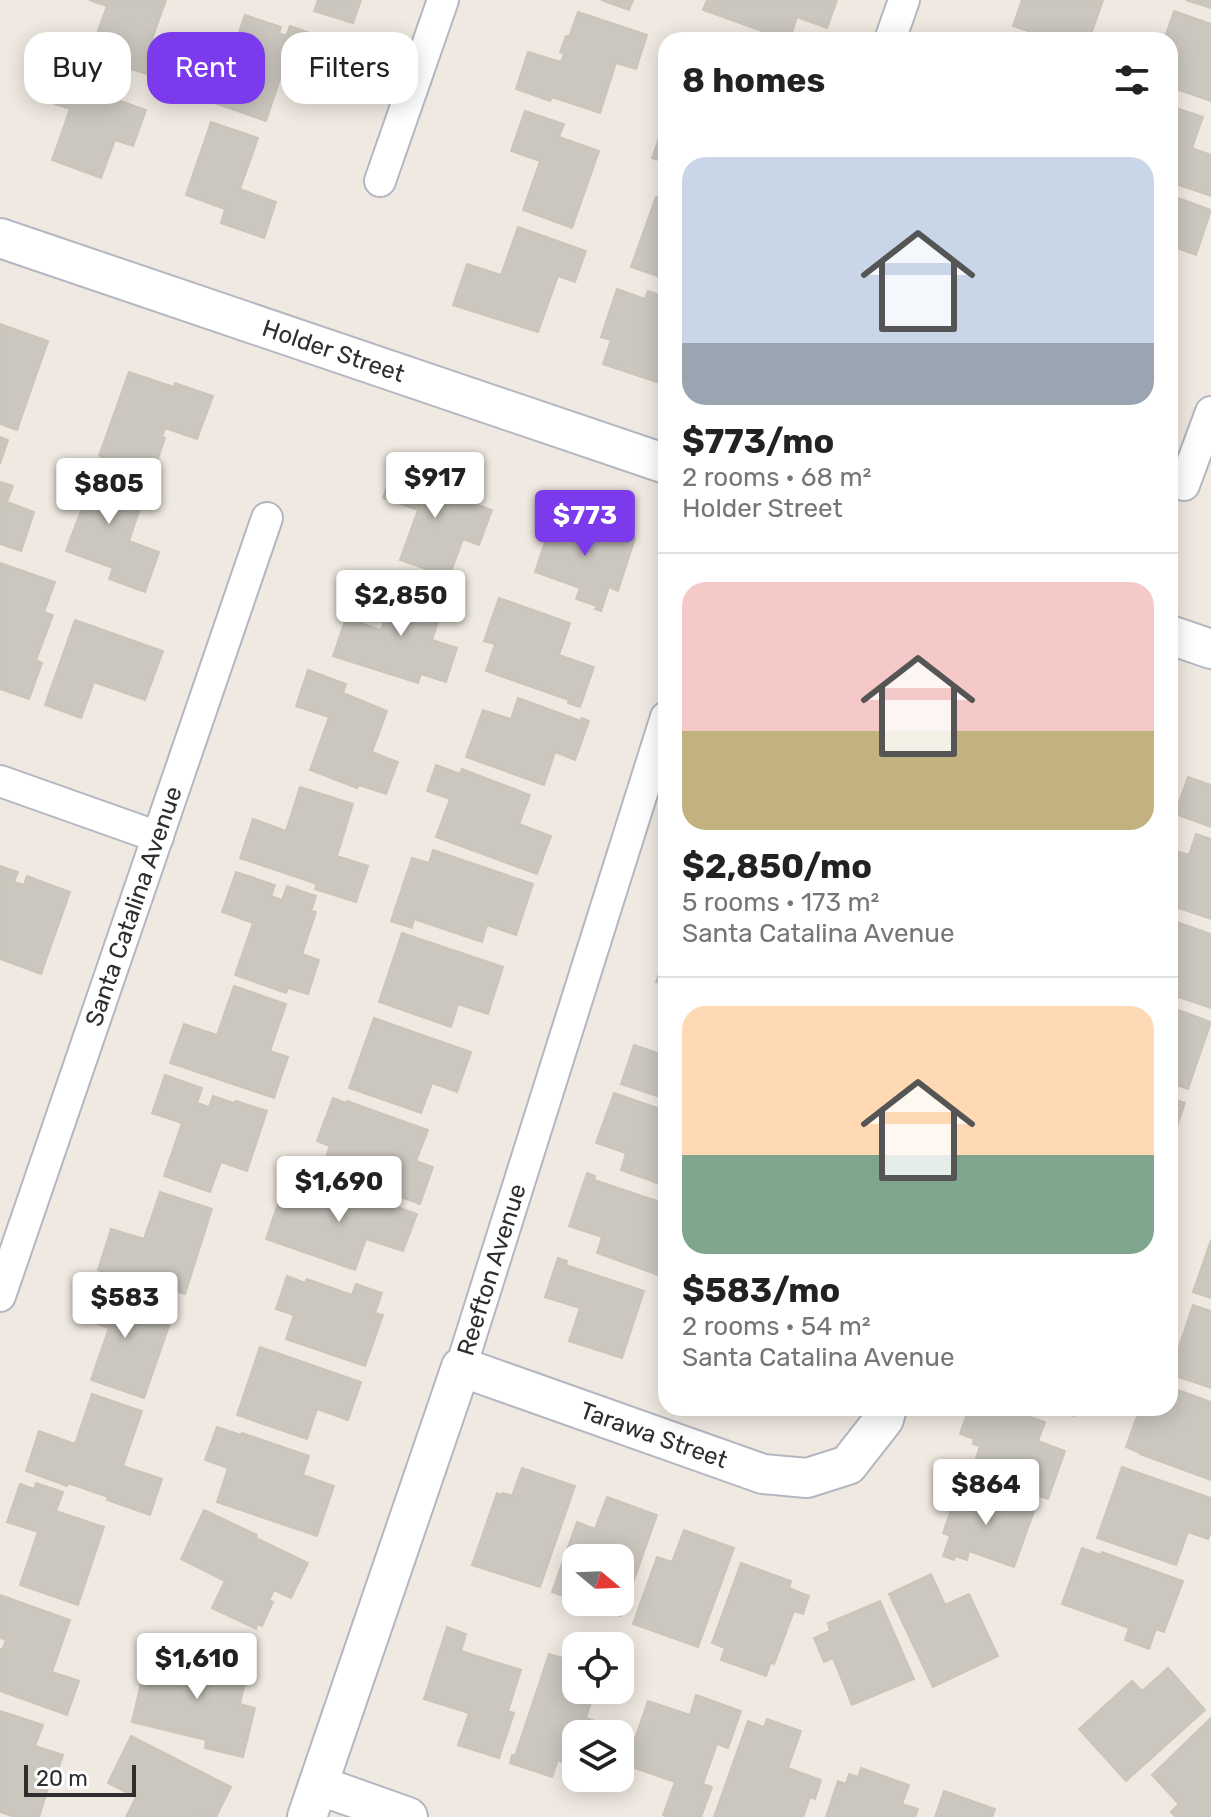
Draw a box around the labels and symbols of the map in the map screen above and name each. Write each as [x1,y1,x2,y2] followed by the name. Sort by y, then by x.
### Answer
[259,314,408,388] street label: Holder Street
[388,452,482,520] pin: $917
[62,458,156,526] pin: $805
[538,490,632,558] pin: $773
[336,570,466,638] pin: $2,850
[80,783,188,1030] street label: Santa Catalina Avenue
[274,1156,404,1224] pin: $1,690
[451,1180,532,1359] street label: Reefton Avenue
[78,1272,172,1340] pin: $583
[576,1396,731,1474] street label: Tarawa Street
[939,1459,1033,1527] pin: $864
[562,1544,634,1616] north arrow
[132,1633,262,1701] pin: $1,610
[24,1761,136,1797] scale bar

